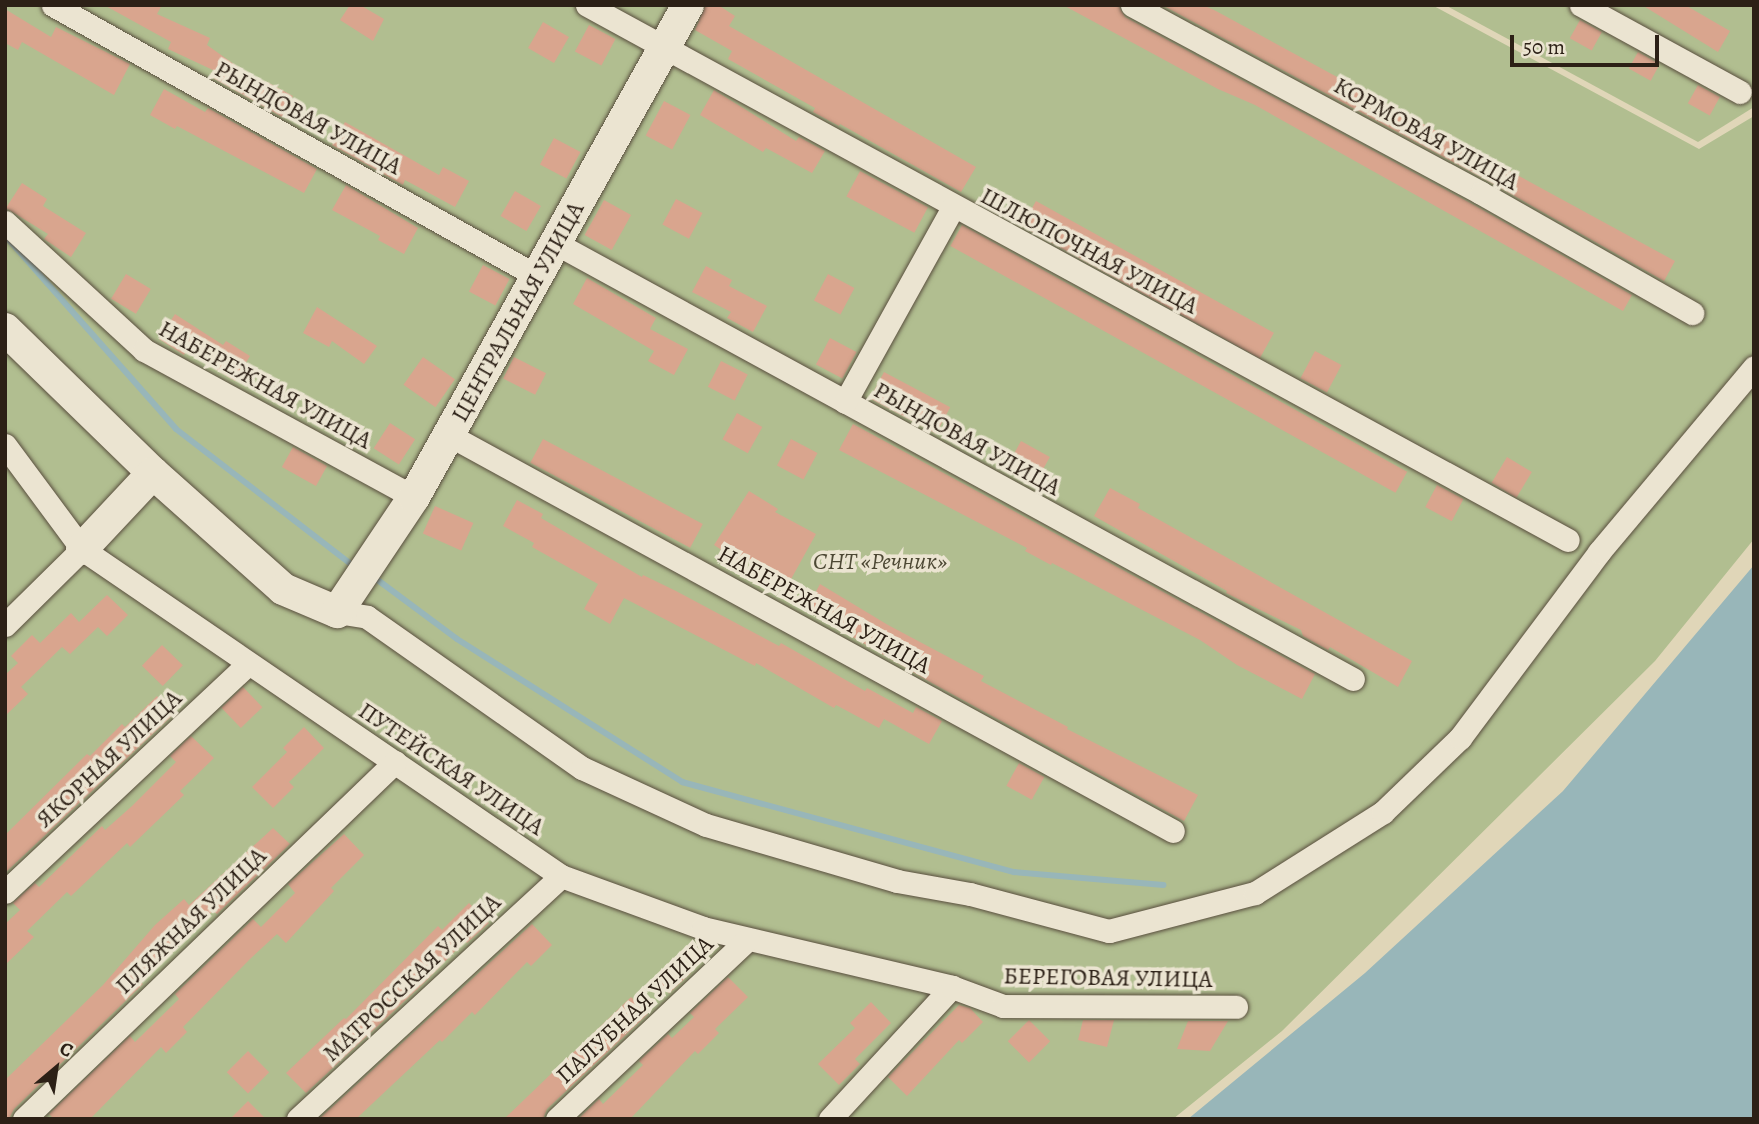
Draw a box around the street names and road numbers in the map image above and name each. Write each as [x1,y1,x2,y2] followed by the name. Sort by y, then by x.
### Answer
[210,55,406,181] street label: РЫНДОВАЯ УЛИЦА
[1329,71,1523,197] street label: КОРМОВАЯ УЛИЦА
[975,181,1203,321] street label: ШЛЮПОЧНАЯ УЛИЦА
[446,197,590,427] street label: ЦЕНТРАЛЬНАЯ УЛИЦА
[154,315,376,455] street label: НАБЕРЕЖНАЯ УЛИЦА
[869,376,1065,502] street label: РЫНДОВАЯ УЛИЦА
[713,540,935,680] street label: НАБЕРЕЖНАЯ УЛИЦА
[30,684,188,834] street label: ЯКОРНАЯ УЛИЦА
[353,696,549,842] street label: ПУТЕЙСКАЯ УЛИЦА
[110,842,272,1000] street label: ПЛЯЖНАЯ УЛИЦА
[317,888,507,1068] street label: МАТРОССКАЯ УЛИЦА
[551,930,719,1090] street label: ПАЛУБНАЯ УЛИЦА
[1003,962,1213,994] street label: БЕРЕГОВАЯ УЛИЦА

